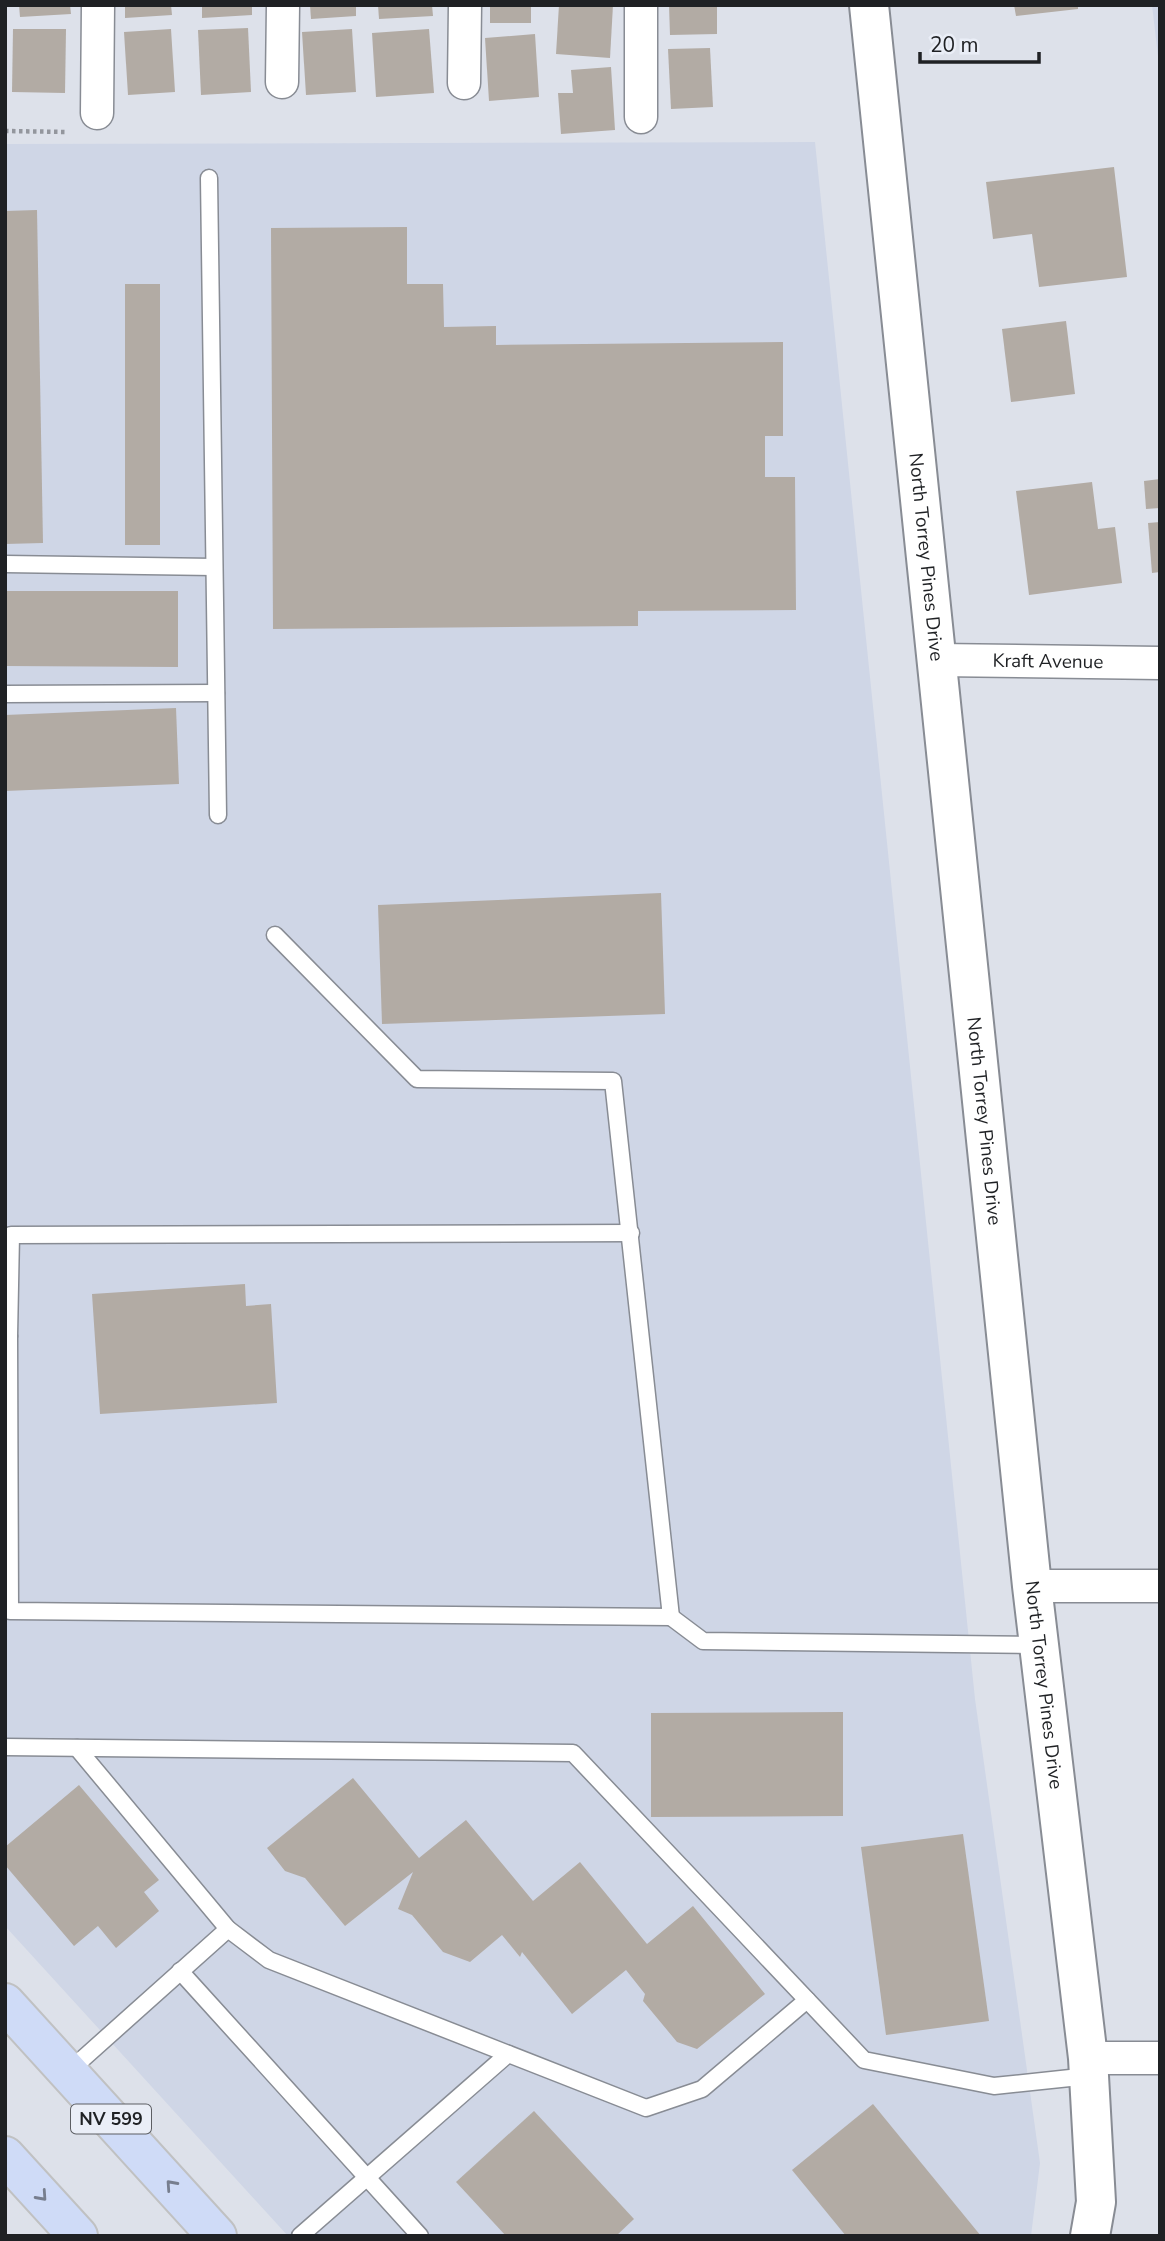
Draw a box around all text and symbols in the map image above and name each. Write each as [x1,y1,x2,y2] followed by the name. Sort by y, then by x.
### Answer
[920,21,1039,65] scale bar
[930,31,979,59] text: 20 m
[902,452,950,663] street label: North Torrey Pines Drive
[992,648,1104,675] street label: Kraft Avenue
[960,1016,1008,1227] street label: North Torrey Pines Drive
[1018,1579,1069,1791] street label: North Torrey Pines Drive
[71,2104,151,2134] road number: NV 599
[167,2180,179,2193] one-way arrow
[33,2188,46,2201] one-way arrow

